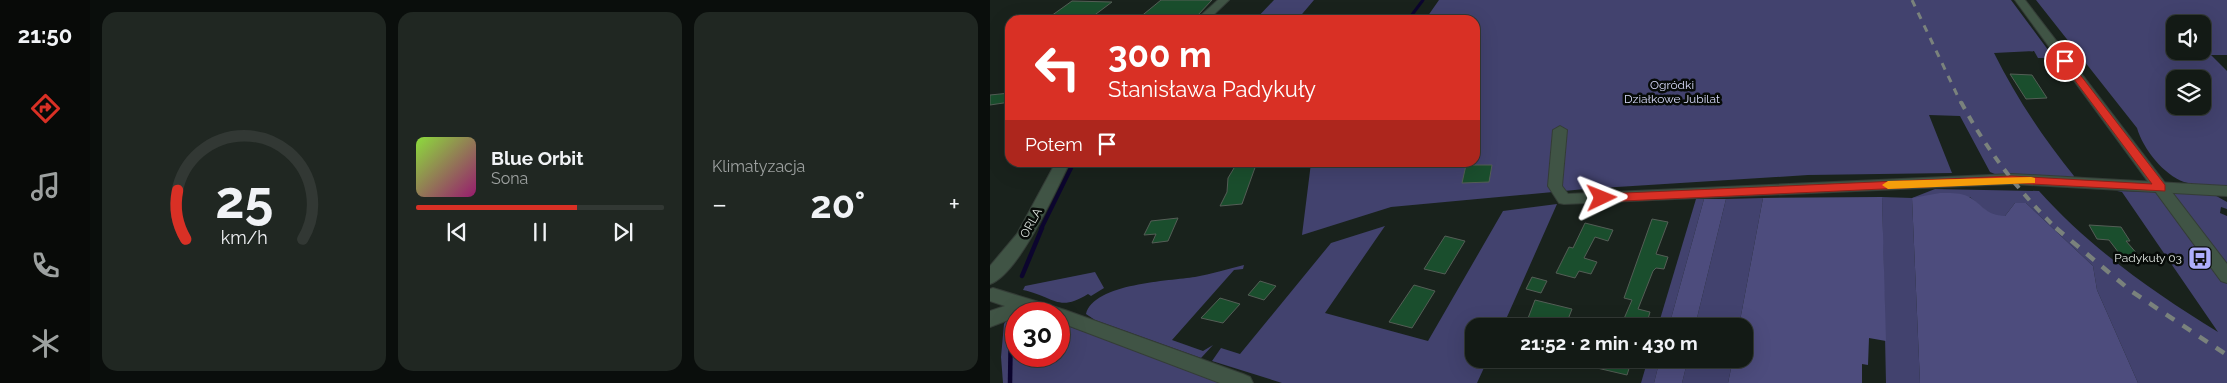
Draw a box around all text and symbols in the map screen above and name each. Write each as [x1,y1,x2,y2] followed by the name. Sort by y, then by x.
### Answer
[2166,15,2211,115] map controls
[2166,15,2211,60] button: sound
[18,22,72,48] text: 21:50
[1108,34,1212,75] text: 300 m
[1025,35,1090,100] icon: left
[2044,40,2086,82] pin
[2051,47,2079,75] icon: arrive
[2166,70,2211,115] button: layers
[1108,76,1316,102] text: Stanisława Padykuły
[1624,78,1720,106] park label: Ogródki Działkowe Jubilat
[28,91,63,126] icon: directions
[1093,130,1121,158] icon: arrive
[1025,133,1083,155] text: Potem
[491,147,583,169] text: Blue Orbit
[712,157,805,176] text: Klimatyzacja
[28,169,63,204] icon: music
[215,169,273,230] text: 25
[491,169,528,188] text: Sona
[1575,171,1627,223] position arrow
[810,182,865,227] text: 20°
[712,188,727,221] text: −
[948,188,960,221] text: +
[1017,206,1045,240] street label: ORLA
[443,218,471,246] icon: previous
[526,218,554,246] icon: pause
[609,218,637,246] icon: next
[220,227,268,248] text: km/h
[2187,245,2213,271] bus stop icon: Padykuły 03
[28,248,63,283] icon: phone
[2114,251,2182,265] place label: Padykuły 03
[1005,302,1070,367] speed limit sign: 30
[28,326,63,361] icon: climate
[1520,332,1698,354] text: 21:52 · 2 min · 430 m

